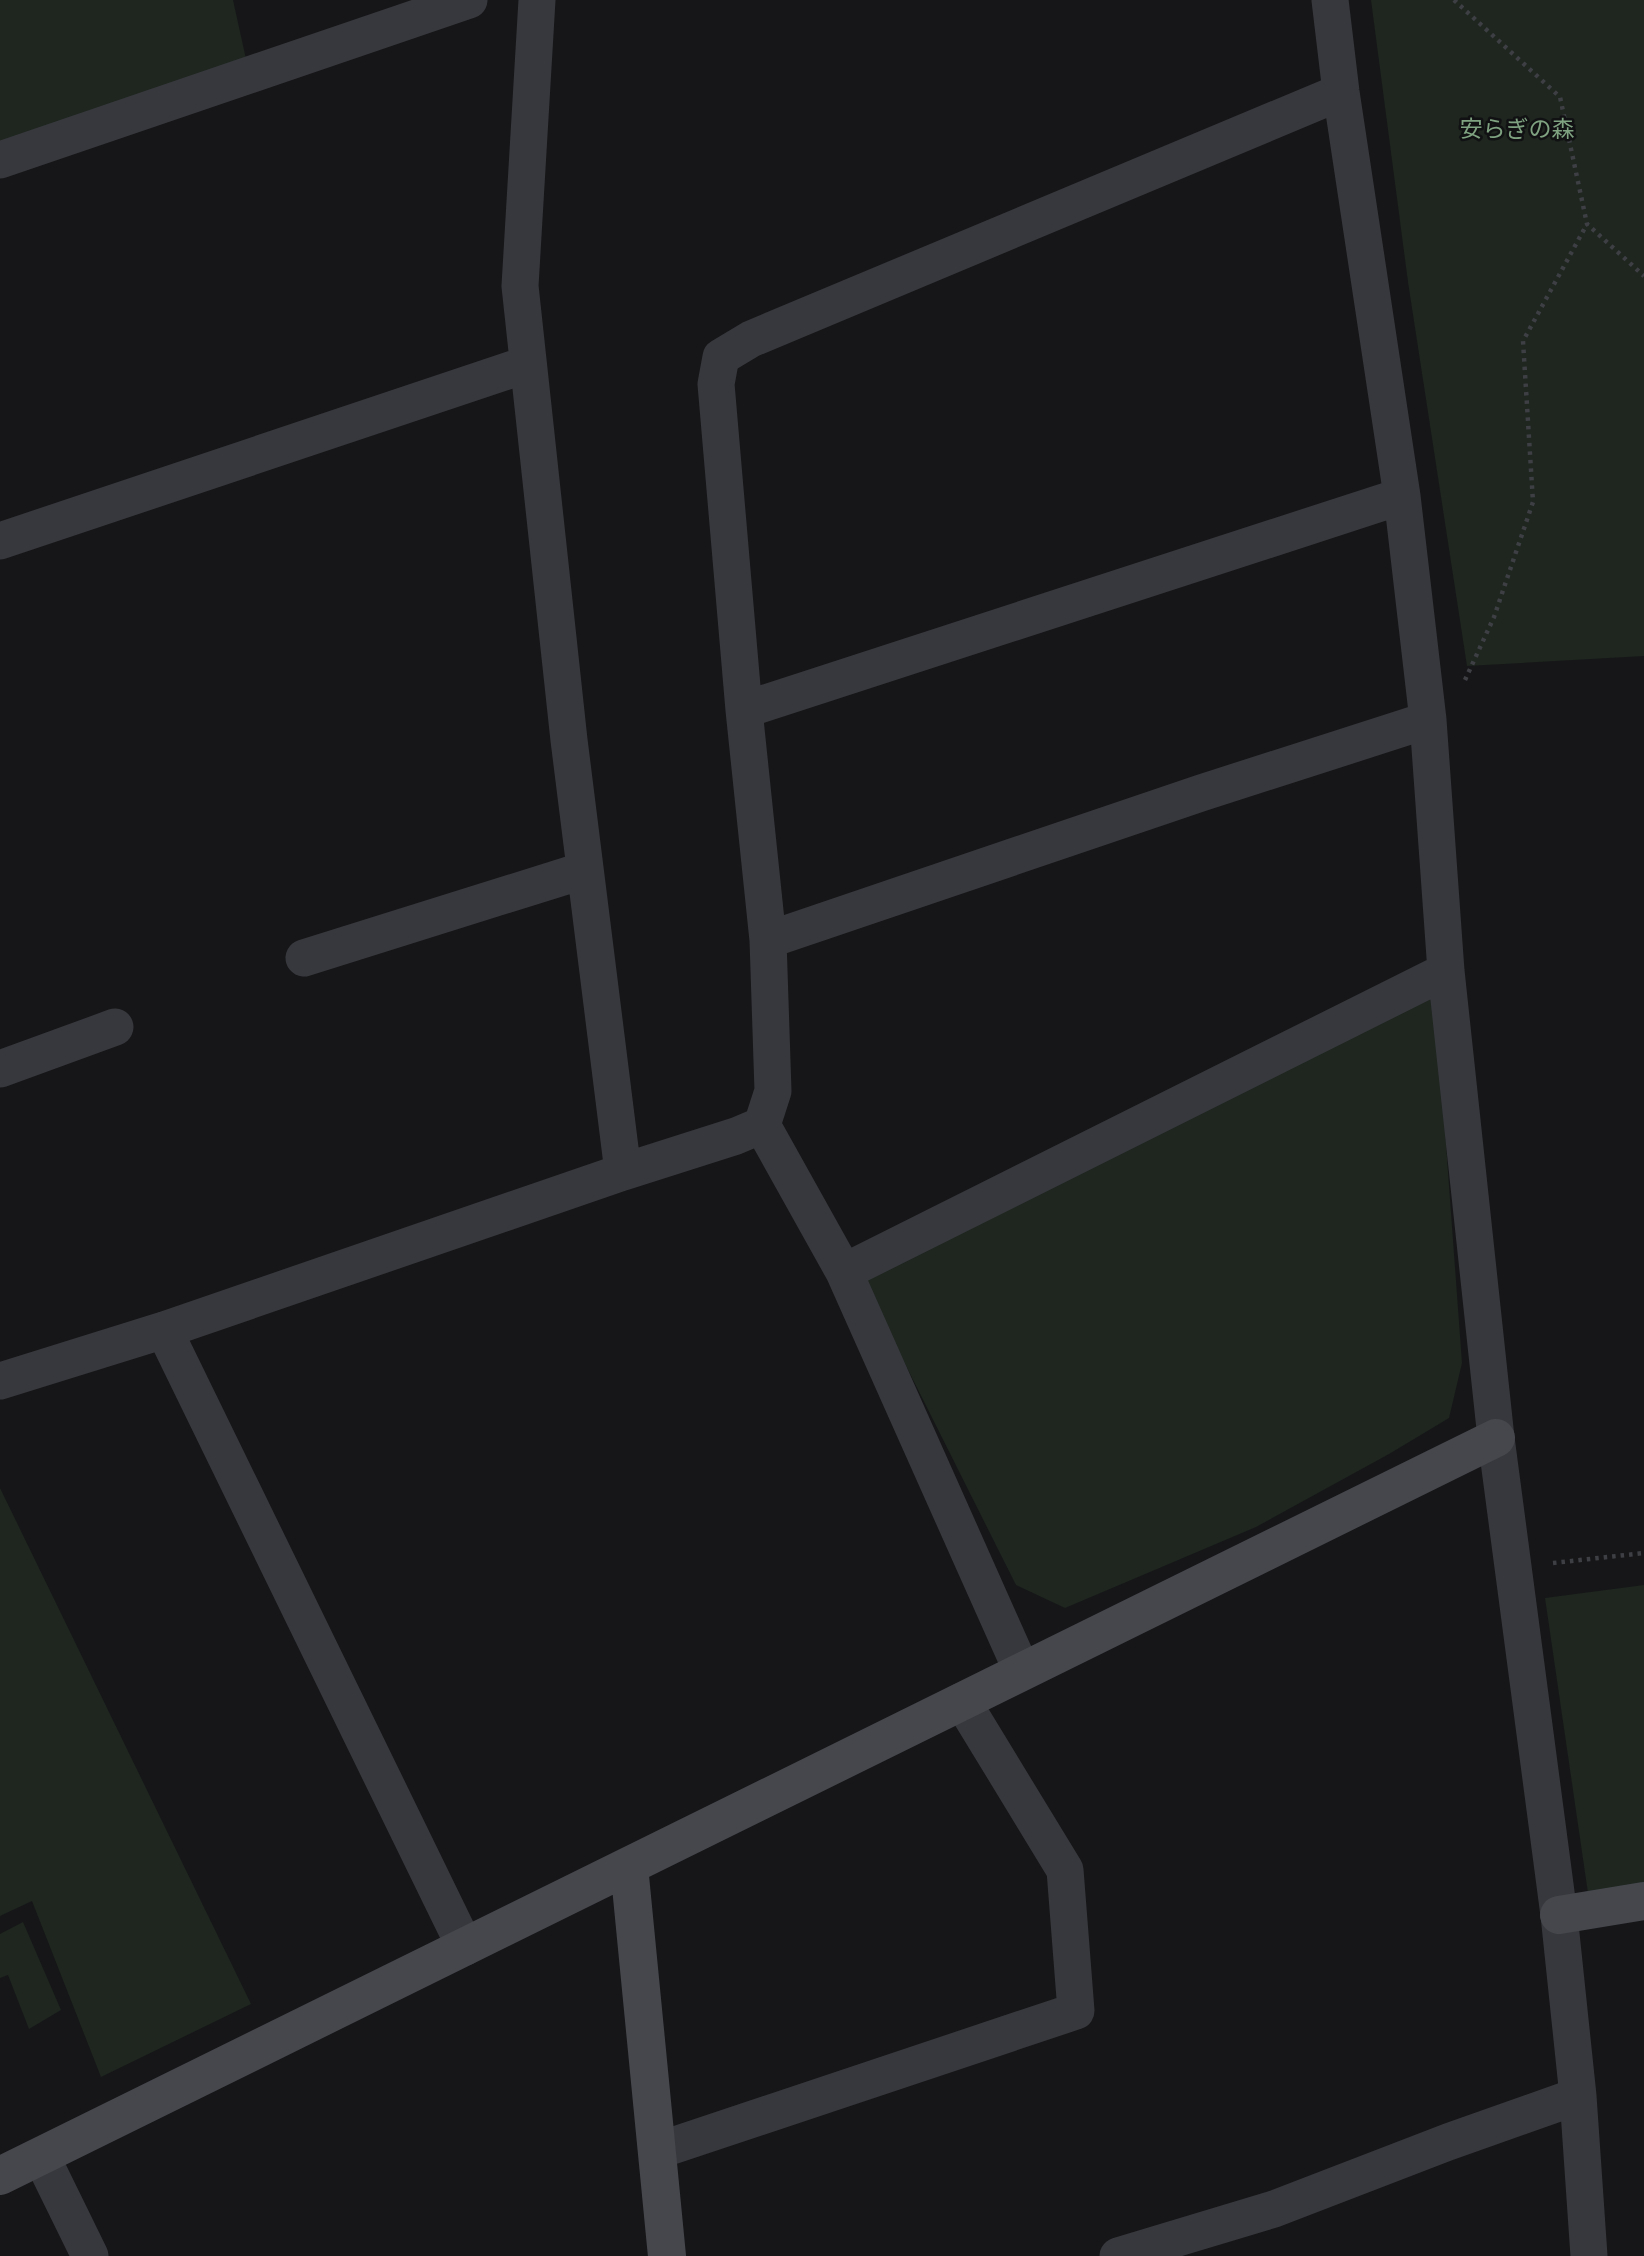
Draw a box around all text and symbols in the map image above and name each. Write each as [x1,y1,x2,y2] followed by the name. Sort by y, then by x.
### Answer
[1460,116,1575,142] park label: 安らぎの森

